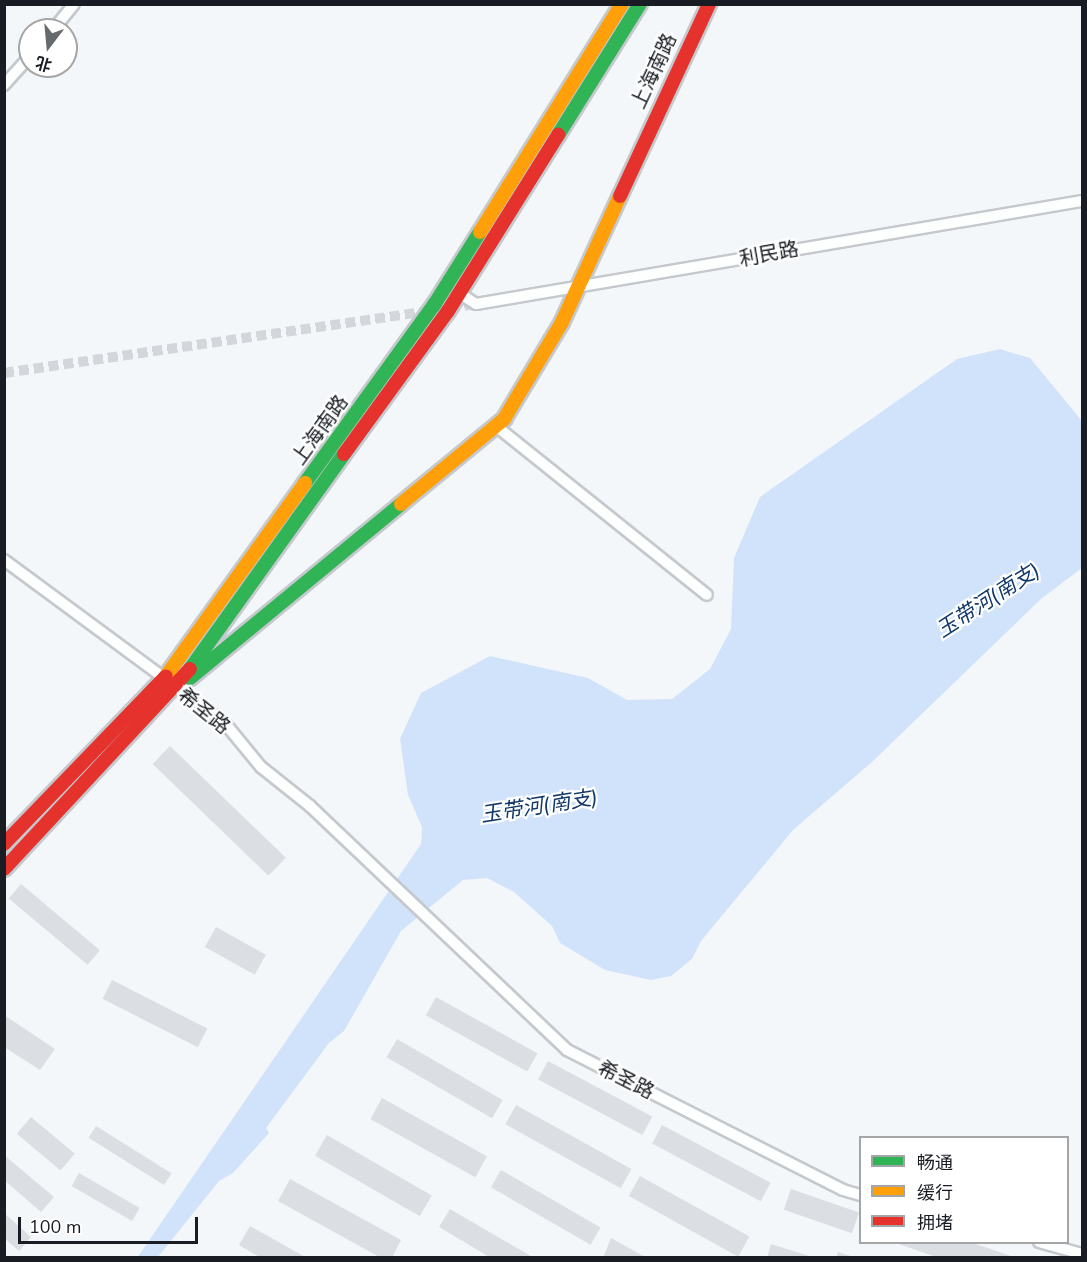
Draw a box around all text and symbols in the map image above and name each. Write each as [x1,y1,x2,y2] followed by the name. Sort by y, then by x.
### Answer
[18,18,78,78] north arrow
[626,30,682,112] street label: 上海南路
[33,51,54,76] text: 北
[737,237,801,271] street label: 利民路
[287,391,353,469] street label: 上海南路
[932,557,1044,643] water label: 玉带河(南支)
[173,683,235,739] street label: 希圣路
[479,784,599,828] water label: 玉带河(南支)
[594,1056,658,1104] street label: 希圣路
[859,1136,1069,1244] legend
[917,1151,953,1175] text: 畅通
[917,1181,953,1205] text: 缓行
[21,1205,201,1243] scale bar
[917,1211,953,1235] text: 拥堵
[29,1215,81,1239] text: 100 m

